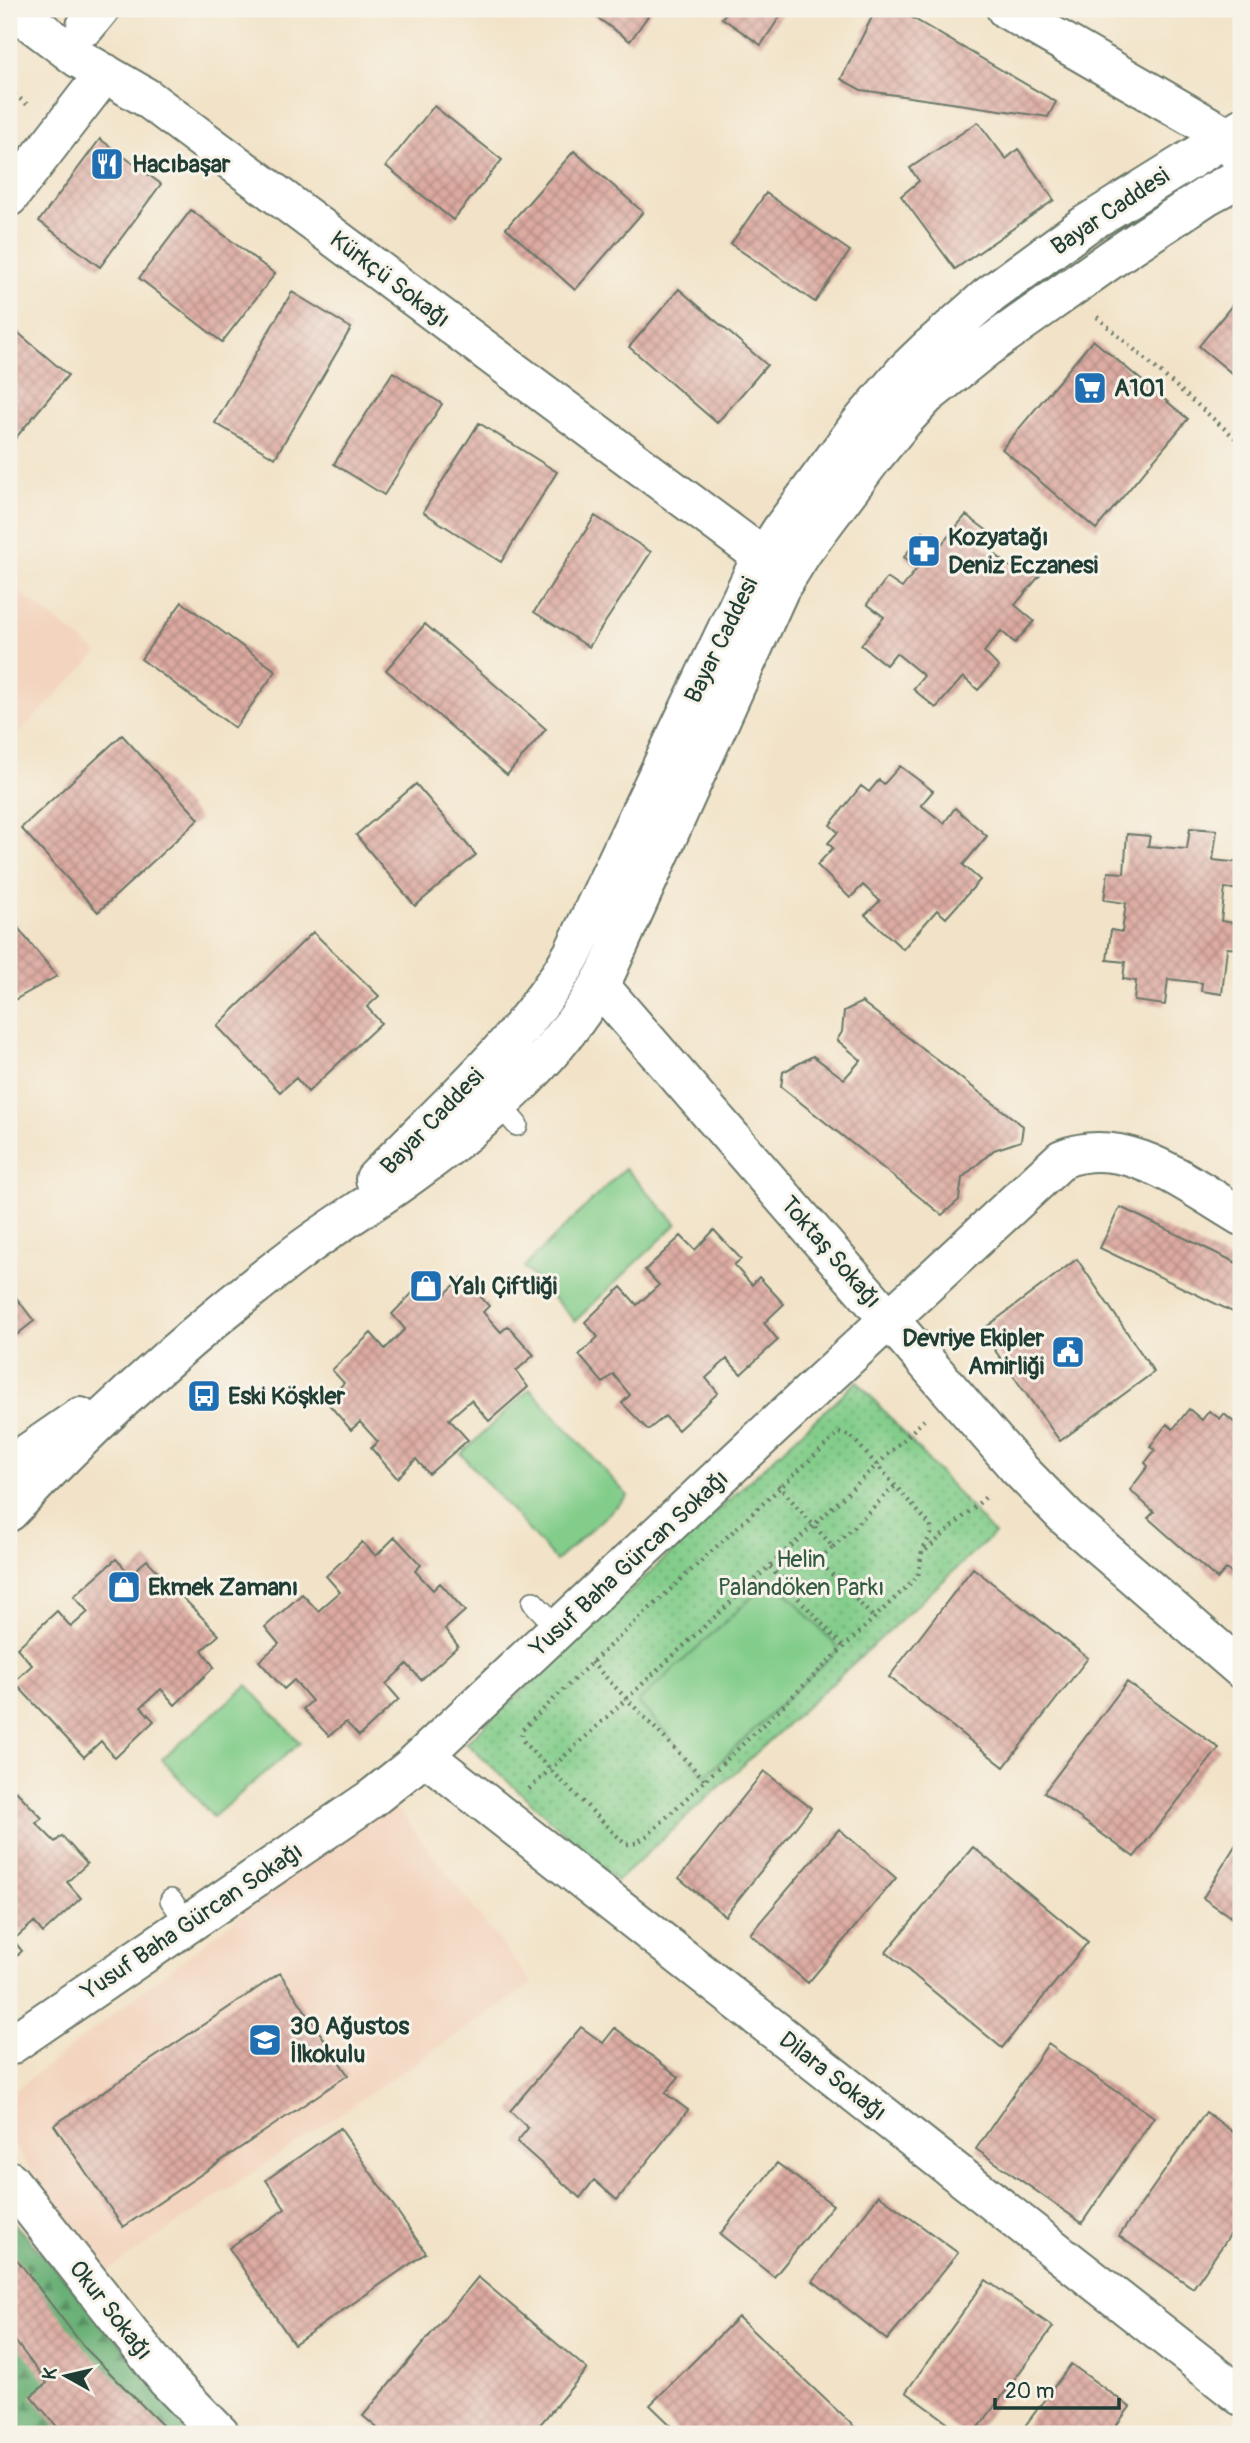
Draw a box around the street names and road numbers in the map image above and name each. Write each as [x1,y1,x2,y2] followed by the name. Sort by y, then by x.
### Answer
[1046,161,1175,262] street label: Bayar Caddesi
[324,225,455,334] street label: Kürkçü Sokağı
[678,573,764,708] street label: Bayar Caddesi
[375,1062,490,1181] street label: Bayar Caddesi
[774,1190,887,1314] street label: Toktaş Sokağı
[524,1464,734,1663] street label: Yusuf Baha Gürcan Sokağı
[75,1837,308,2007] street label: Yusuf Baha Gürcan Sokağı
[773,2026,892,2127] street label: Dilara Sokağı
[63,2255,158,2366] street label: Okur Sokağı

